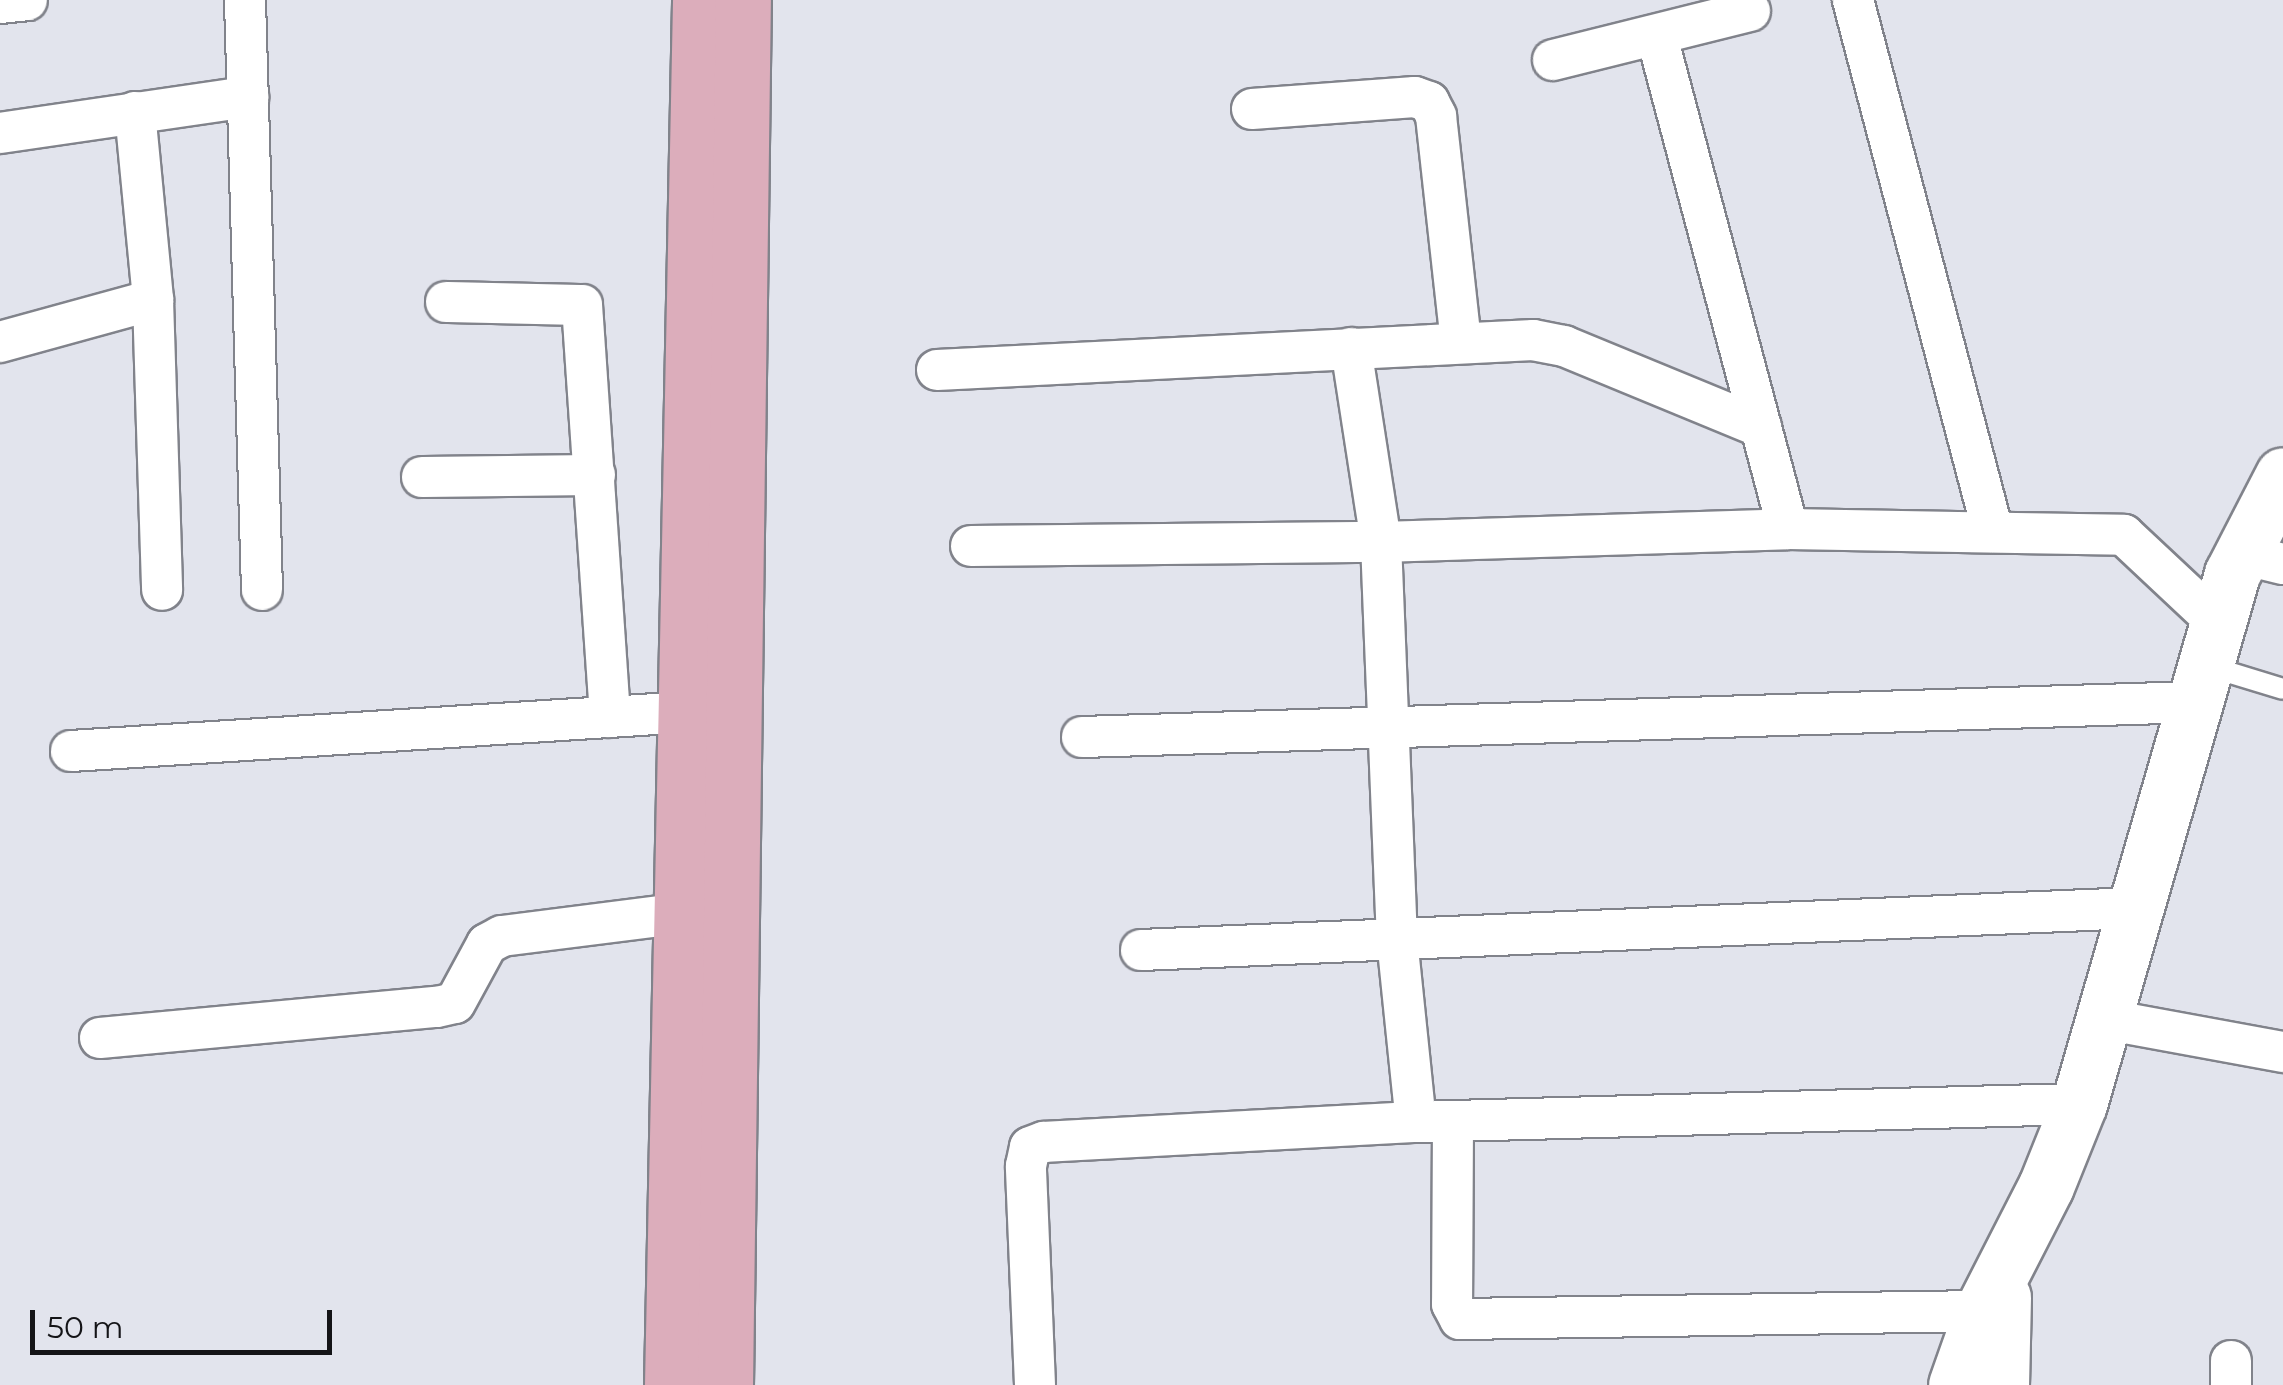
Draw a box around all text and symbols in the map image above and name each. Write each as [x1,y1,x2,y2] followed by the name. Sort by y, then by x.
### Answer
[35,1290,338,1352] scale bar
[47,1309,124,1346] text: 50 m

